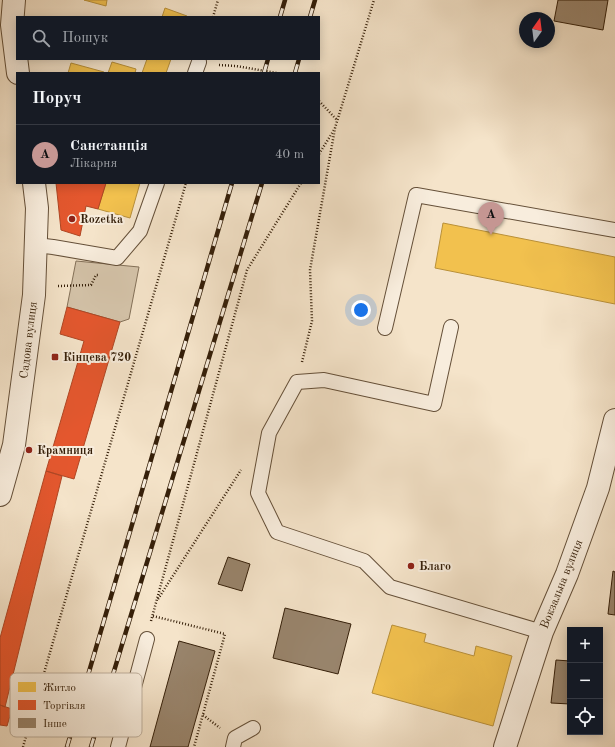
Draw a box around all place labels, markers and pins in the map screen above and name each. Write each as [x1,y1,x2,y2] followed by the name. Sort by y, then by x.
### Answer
[478,202,504,235] pin: A
[67,214,77,224] marker: Rozetka
[80,214,123,226] place label: Rozetka
[50,352,60,362] marker: Кінцева 720
[63,352,131,364] place label: Кінцева 720
[24,445,34,455] marker: Крамниця
[37,445,93,457] place label: Крамниця
[406,561,416,571] marker: Благо
[419,561,451,573] place label: Благо

